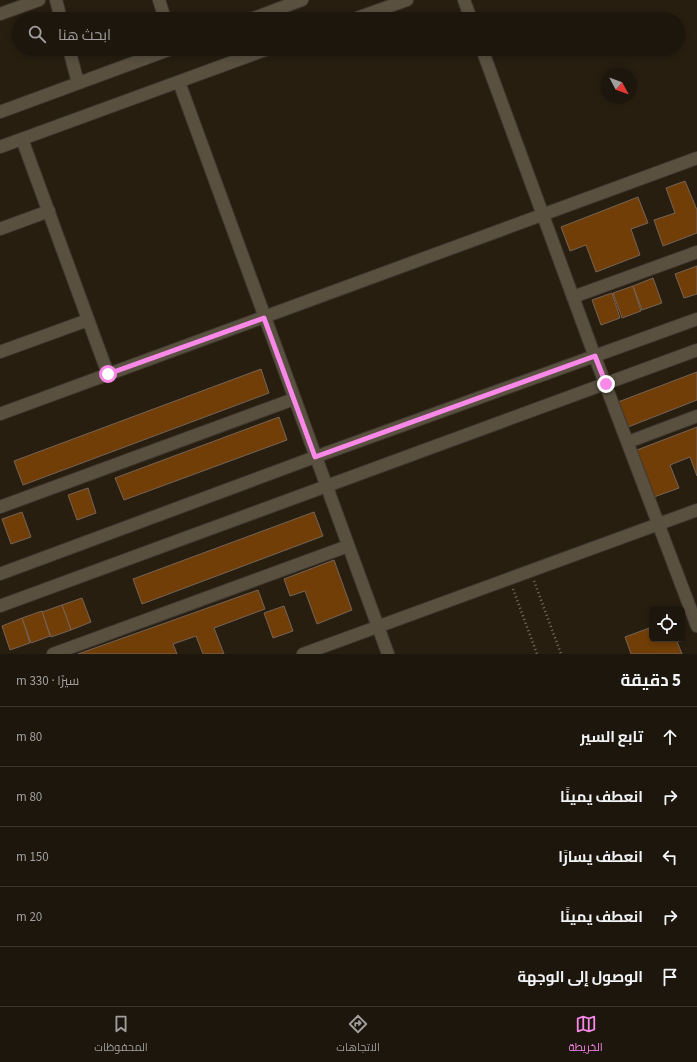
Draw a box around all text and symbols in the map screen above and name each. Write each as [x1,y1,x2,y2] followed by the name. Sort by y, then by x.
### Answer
[12,12,685,56] search box
[26,23,48,45] icon: search
[58,25,111,46] text: ابحث هنا
[601,68,637,104] north arrow
[99,365,117,383] route start
[597,375,615,393] route end
[649,606,685,642] map controls
[649,606,685,642] button: locate
[621,669,681,693] text: 5 دقيقة
[16,672,79,690] text: سيرًا · 330 m
[659,726,681,748] icon: ahead
[580,727,643,748] text: تابع السير
[16,728,42,746] text: 80 m
[659,786,681,808] icon: right
[560,787,643,808] text: انعطف يمينًا
[16,788,42,806] text: 80 m
[659,846,681,868] icon: left
[558,847,643,868] text: انعطف يسارًا
[16,848,49,866] text: 150 m
[659,906,681,928] icon: right
[560,907,643,928] text: انعطف يمينًا
[16,908,42,926] text: 20 m
[659,966,681,988] icon: arrive
[517,967,643,988] text: الوصول إلى الوجهة
[94,1013,148,1057] tab: المحفوظات
[336,1013,380,1057] tab: الاتجاهات
[568,1013,603,1057] tab: الخريطة

